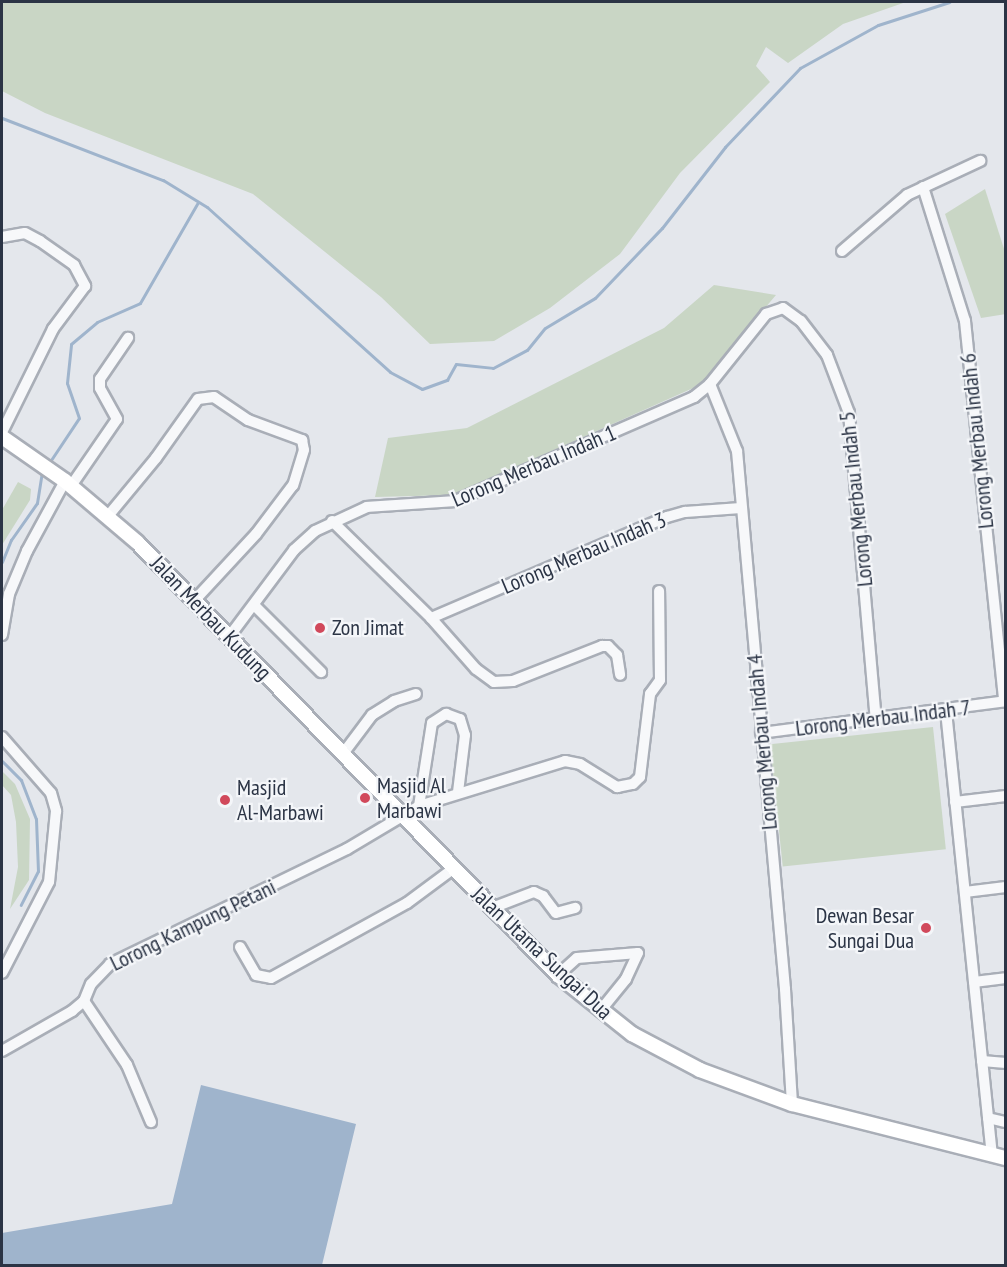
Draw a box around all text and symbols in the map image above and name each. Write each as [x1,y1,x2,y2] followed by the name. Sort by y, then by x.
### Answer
[955,352,999,530] street label: Lorong Merbau Indah 6
[834,410,878,588] street label: Lorong Merbau Indah 5
[448,419,620,513] street label: Lorong Merbau Indah 1
[498,506,670,600] street label: Lorong Merbau Indah 3
[145,550,277,686] street label: Jalan Merbau Kudung
[332,615,404,641] place label: Zon Jimat
[313,621,327,635] marker: Zon Jimat
[741,653,783,831] street label: Lorong Merbau Indah 4
[794,694,972,742] street label: Lorong Merbau Indah 7
[377,772,446,824] place label: Masjid Al Marbawi
[237,774,324,825] place label: Masjid Al-Marbawi
[358,791,372,805] marker: Masjid Al Marbawi
[218,793,232,807] marker: Masjid Al-Marbawi
[106,873,280,977] street label: Lorong Kampung Petani
[466,881,618,1025] street label: Jalan Utama Sungai Dua
[816,902,914,954] place label: Dewan Besar Sungai Dua
[919,921,933,935] marker: Dewan Besar Sungai Dua

